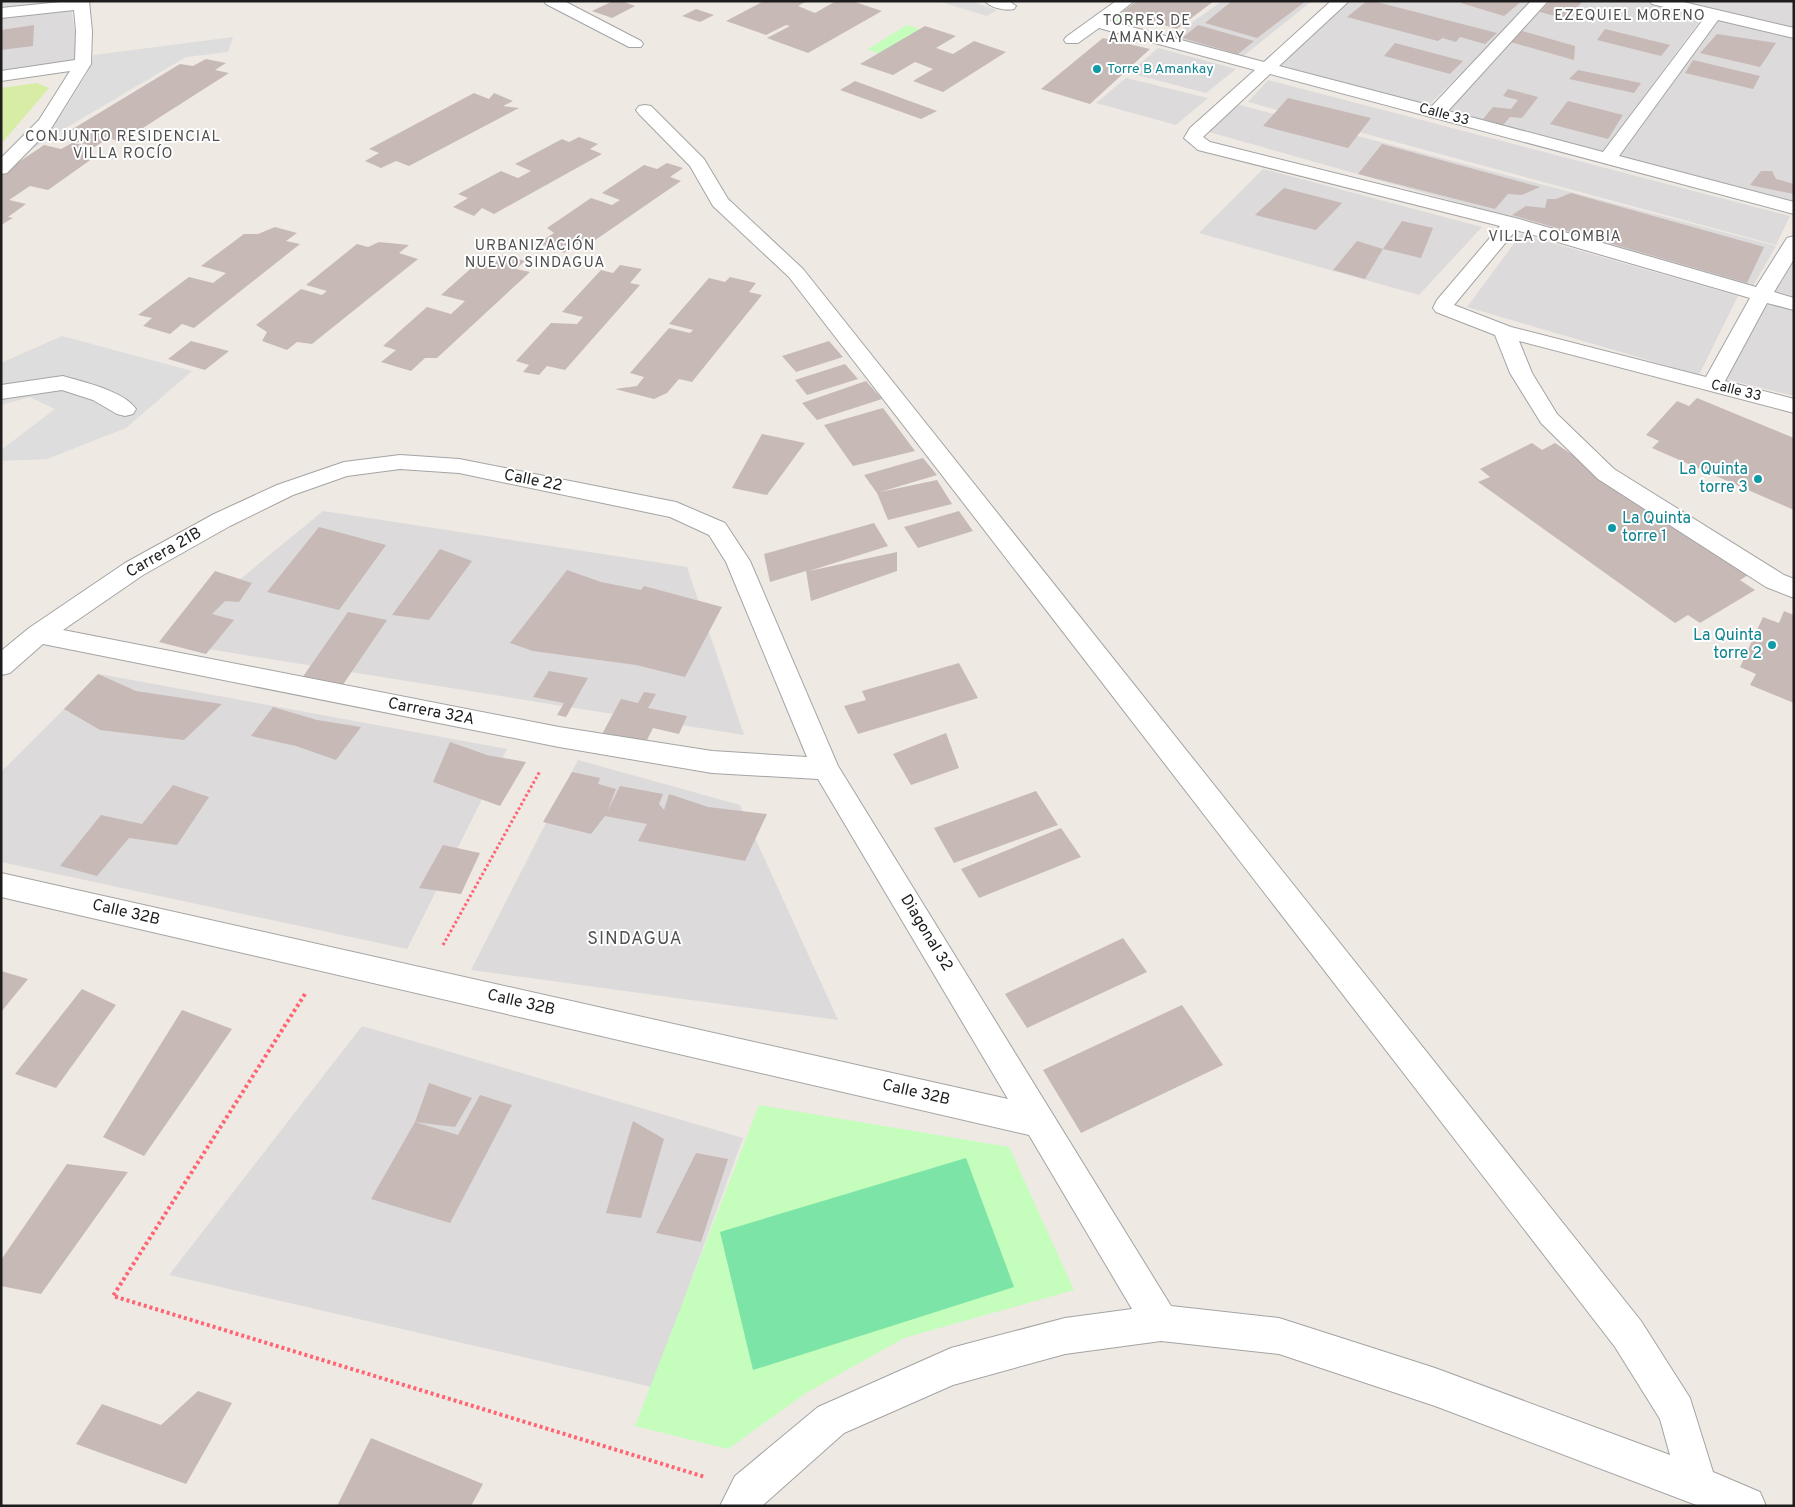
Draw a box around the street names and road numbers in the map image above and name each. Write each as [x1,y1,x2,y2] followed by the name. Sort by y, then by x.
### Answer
[1417,100,1471,130] street label: Calle 33
[1709,377,1763,405] street label: Calle 33
[502,466,564,496] street label: Calle 22
[123,523,205,583] street label: Carrera 21B
[386,694,476,730] street label: Carrera 32A
[895,891,957,975] street label: Diagonal 32
[90,895,162,931] street label: Calle 32B
[485,985,557,1021] street label: Calle 32B
[880,1075,952,1111] street label: Calle 32B

